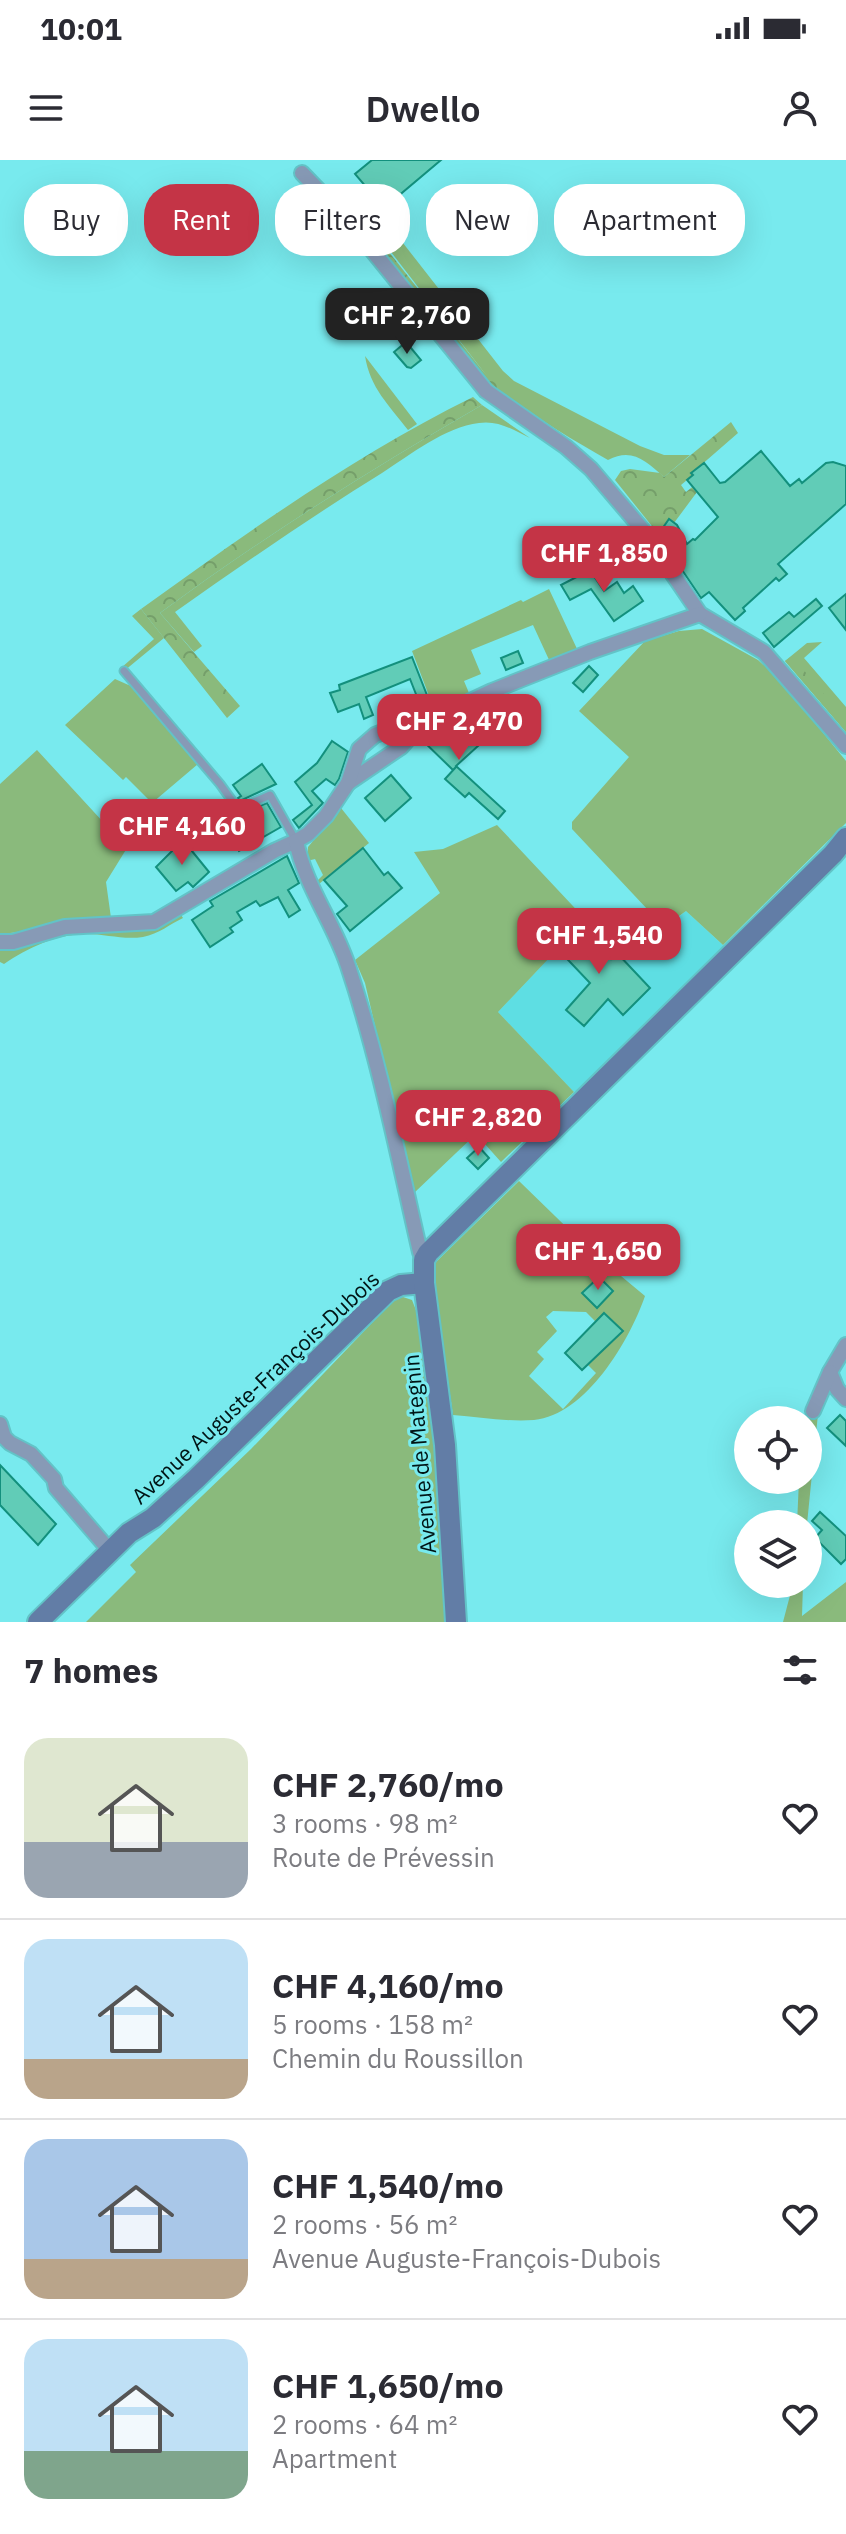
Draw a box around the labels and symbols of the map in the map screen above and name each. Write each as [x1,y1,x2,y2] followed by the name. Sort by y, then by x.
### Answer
[315,288,499,356] pin: CHF 2,760
[512,526,696,594] pin: CHF 1,850
[367,694,551,762] pin: CHF 2,470
[90,799,274,867] pin: CHF 4,160
[507,908,691,976] pin: CHF 1,540
[386,1090,570,1158] pin: CHF 2,820
[506,1224,690,1292] pin: CHF 1,650
[125,1264,385,1510] street label: Avenue Auguste-François-Dubois
[396,1353,442,1555] street label: Avenue de Mategnin

